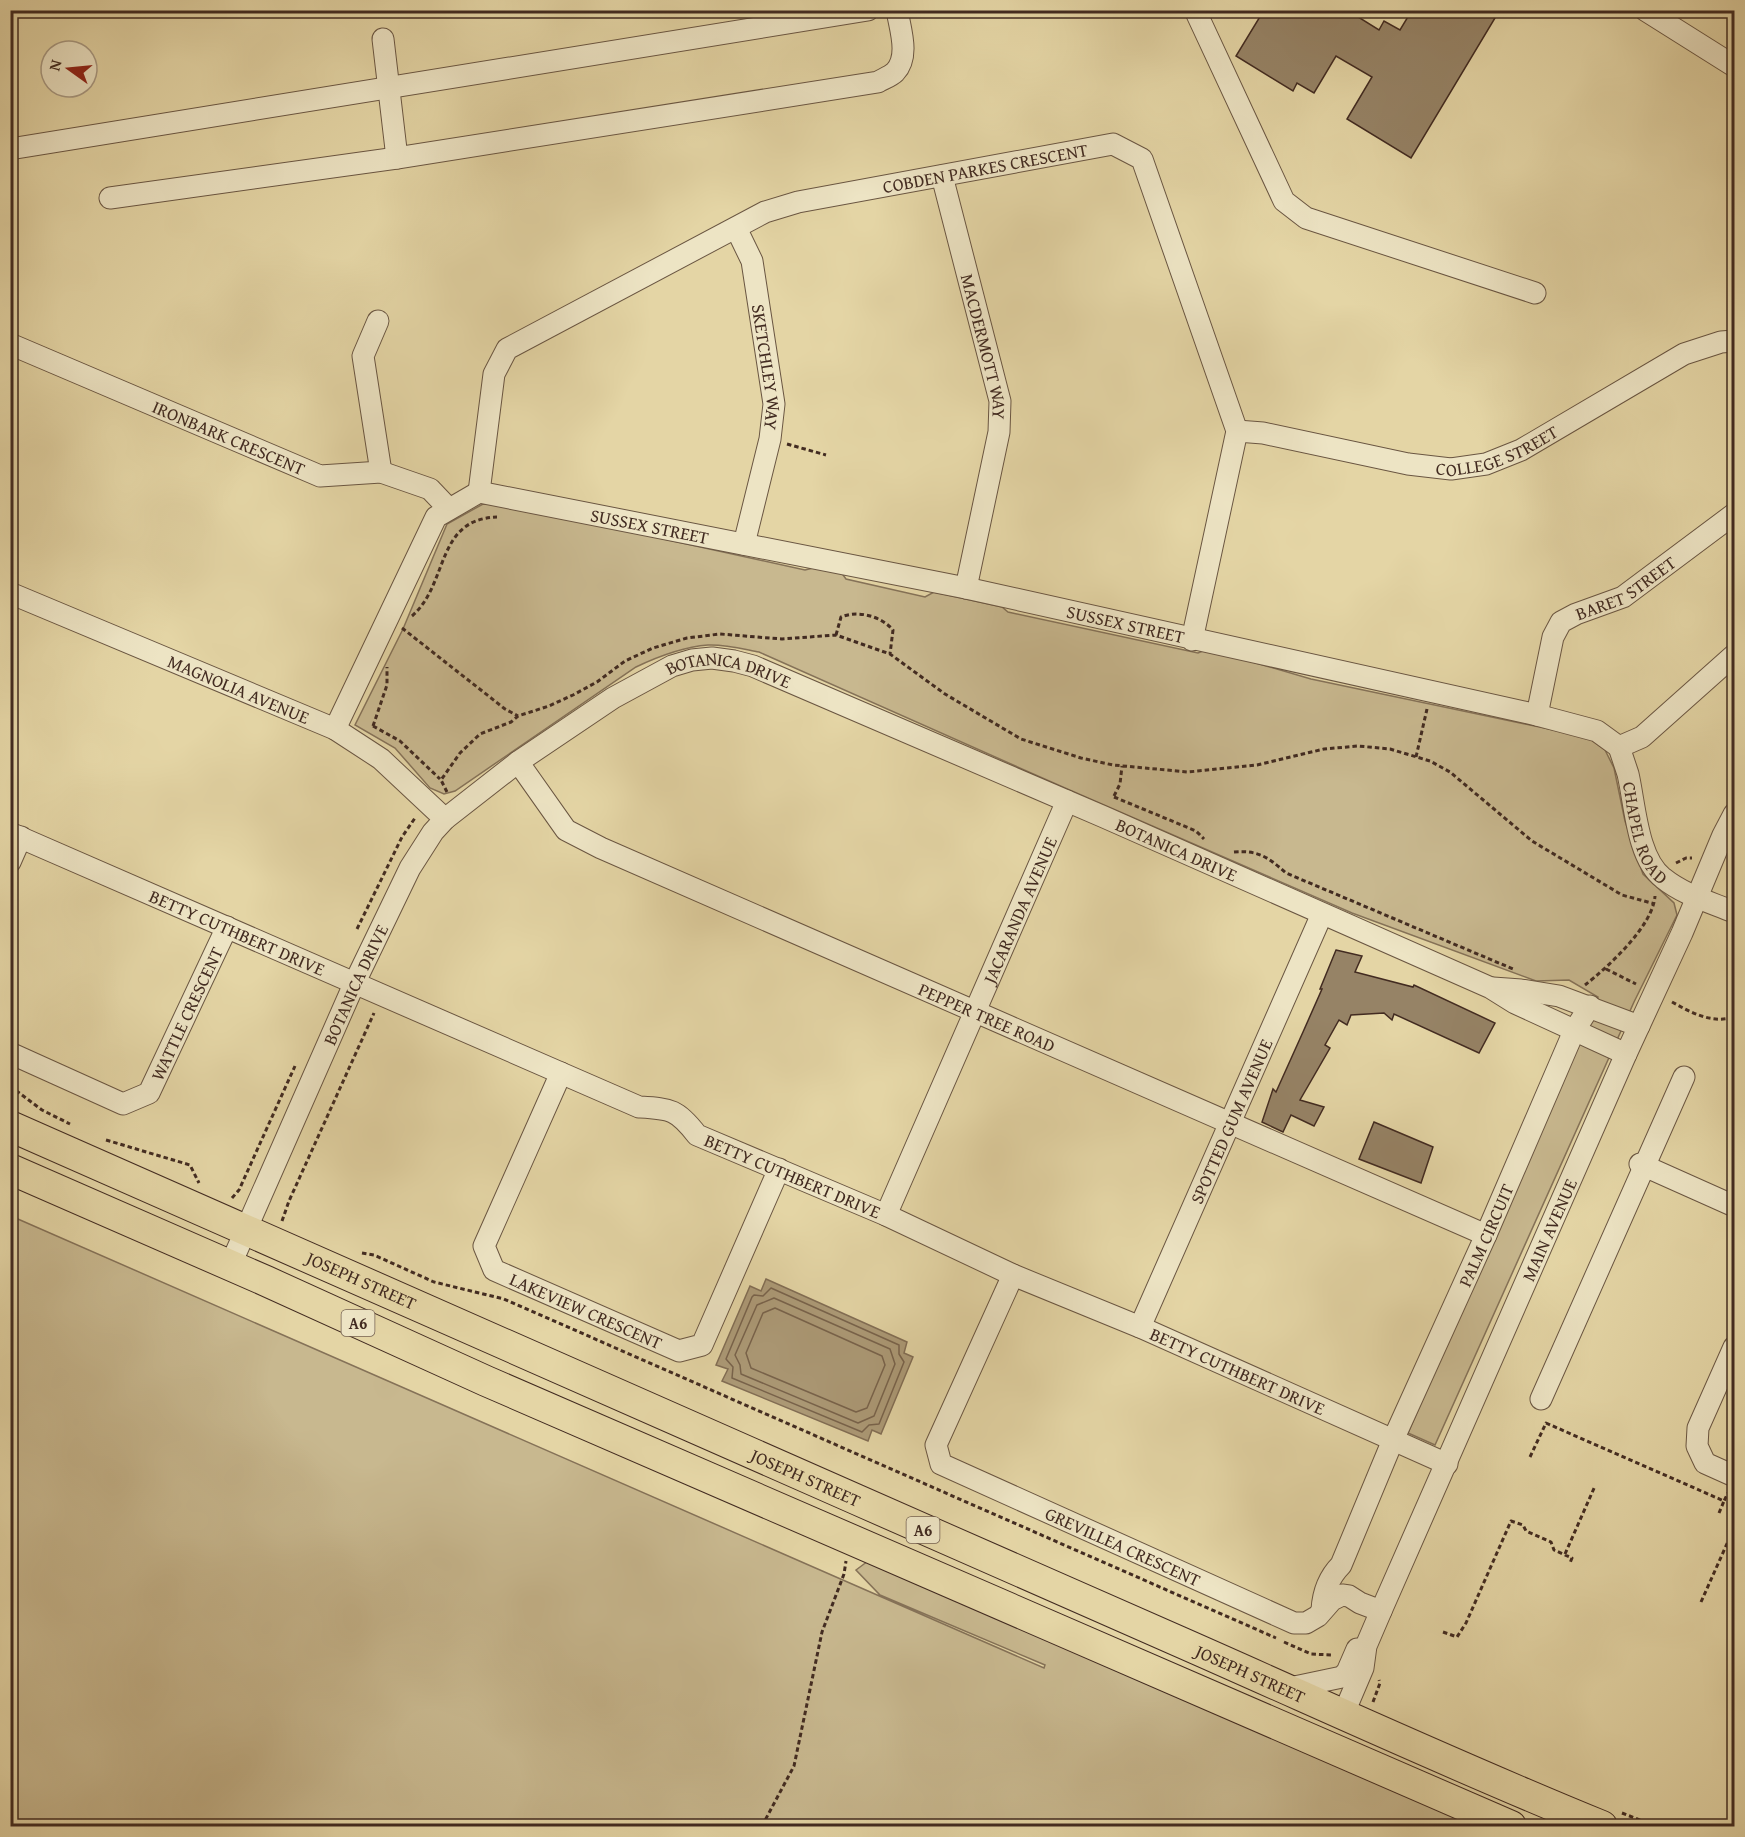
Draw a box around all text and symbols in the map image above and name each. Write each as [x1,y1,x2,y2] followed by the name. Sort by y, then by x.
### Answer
[39,39,99,99] north arrow
[42,57,68,73] text: N
[880,135,1090,200] street label: COBDEN PARKES CRESCENT
[954,271,1014,420] street label: MACDERMOTT WAY
[745,302,789,432] street label: SKETCHLEY WAY
[148,393,310,482] street label: IRONBARK CRESCENT
[1435,418,1563,483] street label: COLLEGE STREET
[588,501,711,551] street label: SUSSEX STREET
[1572,549,1681,627] street label: BARET STREET
[1064,597,1187,650] street label: SUSSEX STREET
[660,644,796,695] street label: BOTANICA DRIVE
[164,647,314,730] street label: MAGNOLIA AVENUE
[1616,780,1674,890] street label: CHAPEL ROAD
[1112,810,1242,888] street label: BOTANICA DRIVE
[975,832,1063,990] street label: JACARANDA AVENUE
[145,882,329,982] street label: BETTY CUTHBERT DRIVE
[315,919,394,1049] street label: BOTANICA DRIVE
[143,942,229,1085] street label: WATTLE CRESCENT
[914,975,1060,1059] street label: PEPPER TREE ROAD
[1182,1034,1279,1208] street label: SPOTTED GUM AVENUE
[700,1126,885,1225] street label: BETTY CUTHBERT DRIVE
[1514,1174,1583,1285] street label: MAIN AVENUE
[1451,1179,1520,1291] street label: PALM CIRCUIT
[301,1243,421,1316] street label: JOSEPH STREET
[506,1265,667,1356] street label: LAKEVIEW CRESCENT
[342,1310,374,1336] road number: A6
[1146,1320,1330,1421] street label: BETTY CUTHBERT DRIVE
[745,1440,865,1513] street label: JOSEPH STREET
[1041,1499,1205,1593] street label: GREVILLEA CRESCENT
[906,1517,940,1543] road number: A6
[1190,1636,1310,1710] street label: JOSEPH STREET

